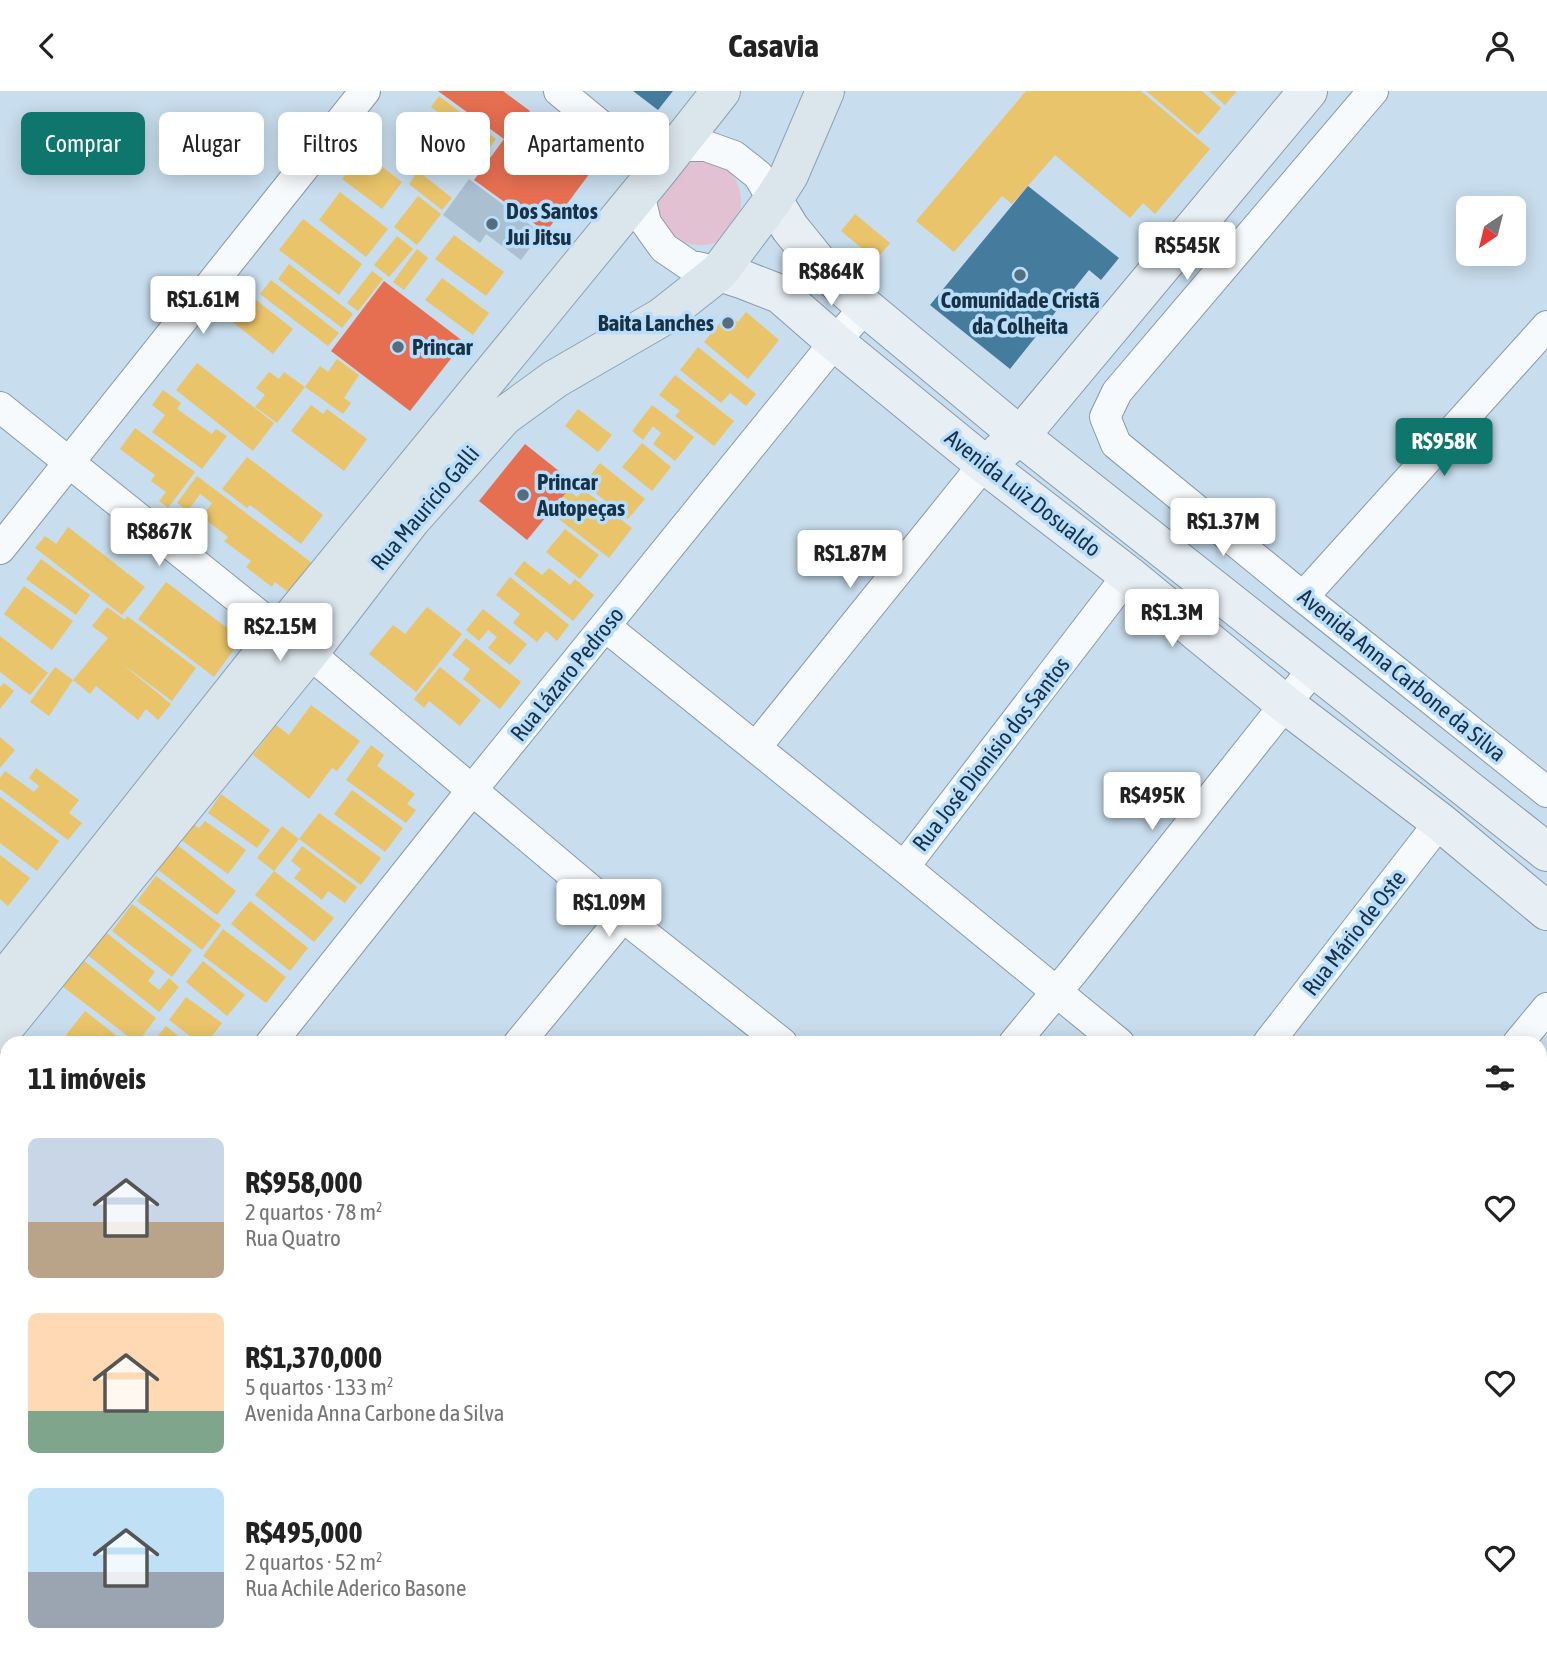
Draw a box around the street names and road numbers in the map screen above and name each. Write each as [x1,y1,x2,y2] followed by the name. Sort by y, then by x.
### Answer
[940,424,1106,562] street label: Avenida Luiz Dosualdo
[366,441,484,575] street label: Rua Mauricio Galli
[1293,583,1511,767] street label: Avenida Anna Carbone da Silva
[505,602,629,746] street label: Rua Lázaro Pedroso
[907,652,1075,856] street label: Rua José Dionísio dos Santos
[1297,865,1411,1001] street label: Rua Mário de Oste

